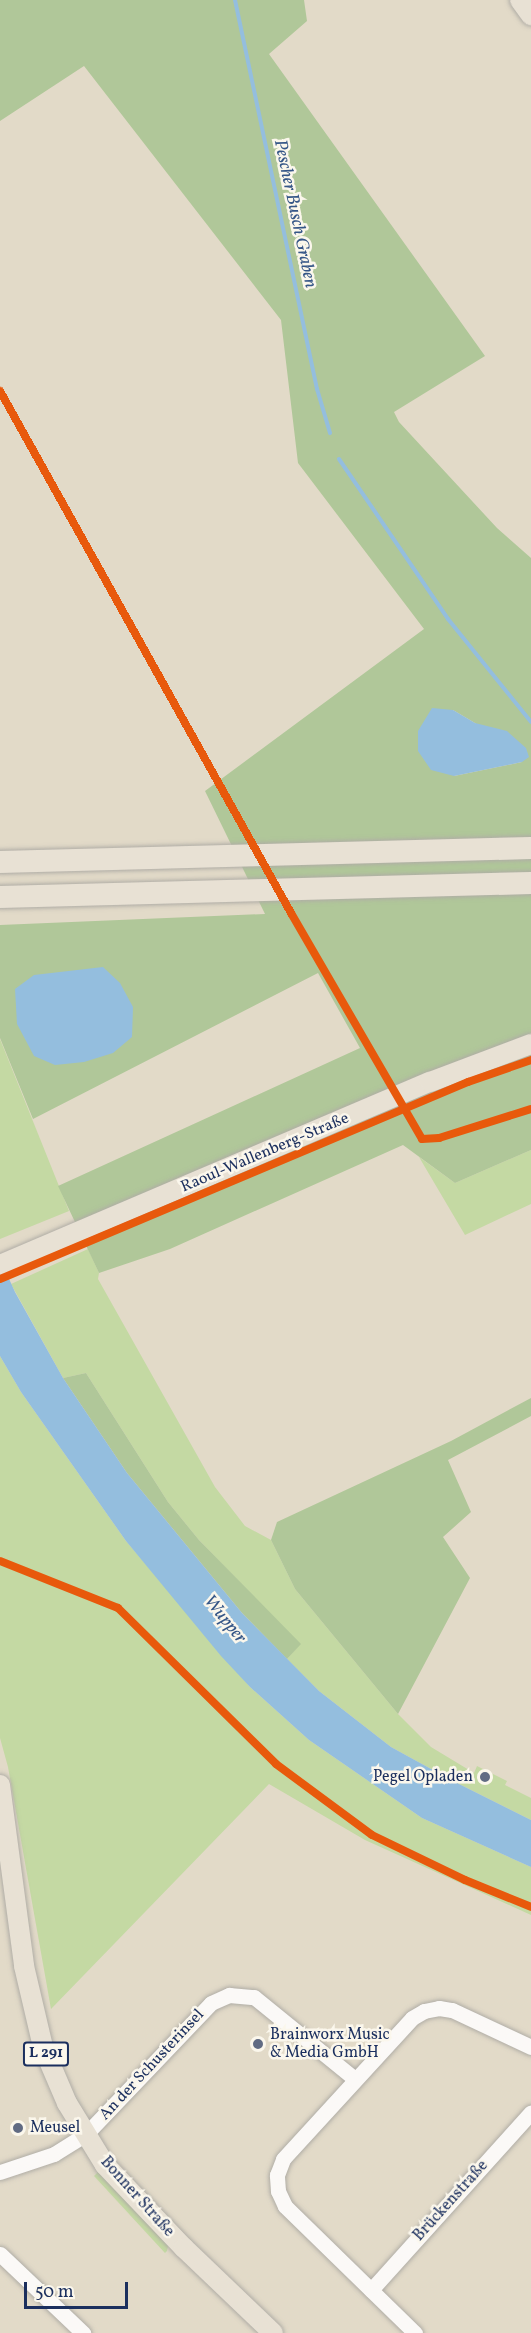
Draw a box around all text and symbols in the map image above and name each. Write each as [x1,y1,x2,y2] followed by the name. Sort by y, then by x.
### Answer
[268,138,320,290] water label: Pescher Busch Graben
[178,1109,352,1197] street label: Raoul-Wallenberg-Straße
[198,1591,250,1649] water label: Wupper
[373,1767,473,1787] place label: Pegel Opladen
[478,1770,492,1784] marker: Pegel Opladen
[96,2005,208,2125] street label: An der Schusterinsel
[270,2025,390,2063] place label: Brainworx Music & Media GmbH
[251,2037,265,2051] marker: Brainworx Music & Media GmbH
[22,2042,70,2066] road number: L 291
[30,2118,80,2138] place label: Meusel
[11,2121,25,2135] marker: Meusel
[96,2153,178,2241] street label: Bonner Straße
[410,2157,492,2245] street label: Brückenstraße
[27,2270,130,2308] scale bar
[35,2280,74,2305] text: 50 m

